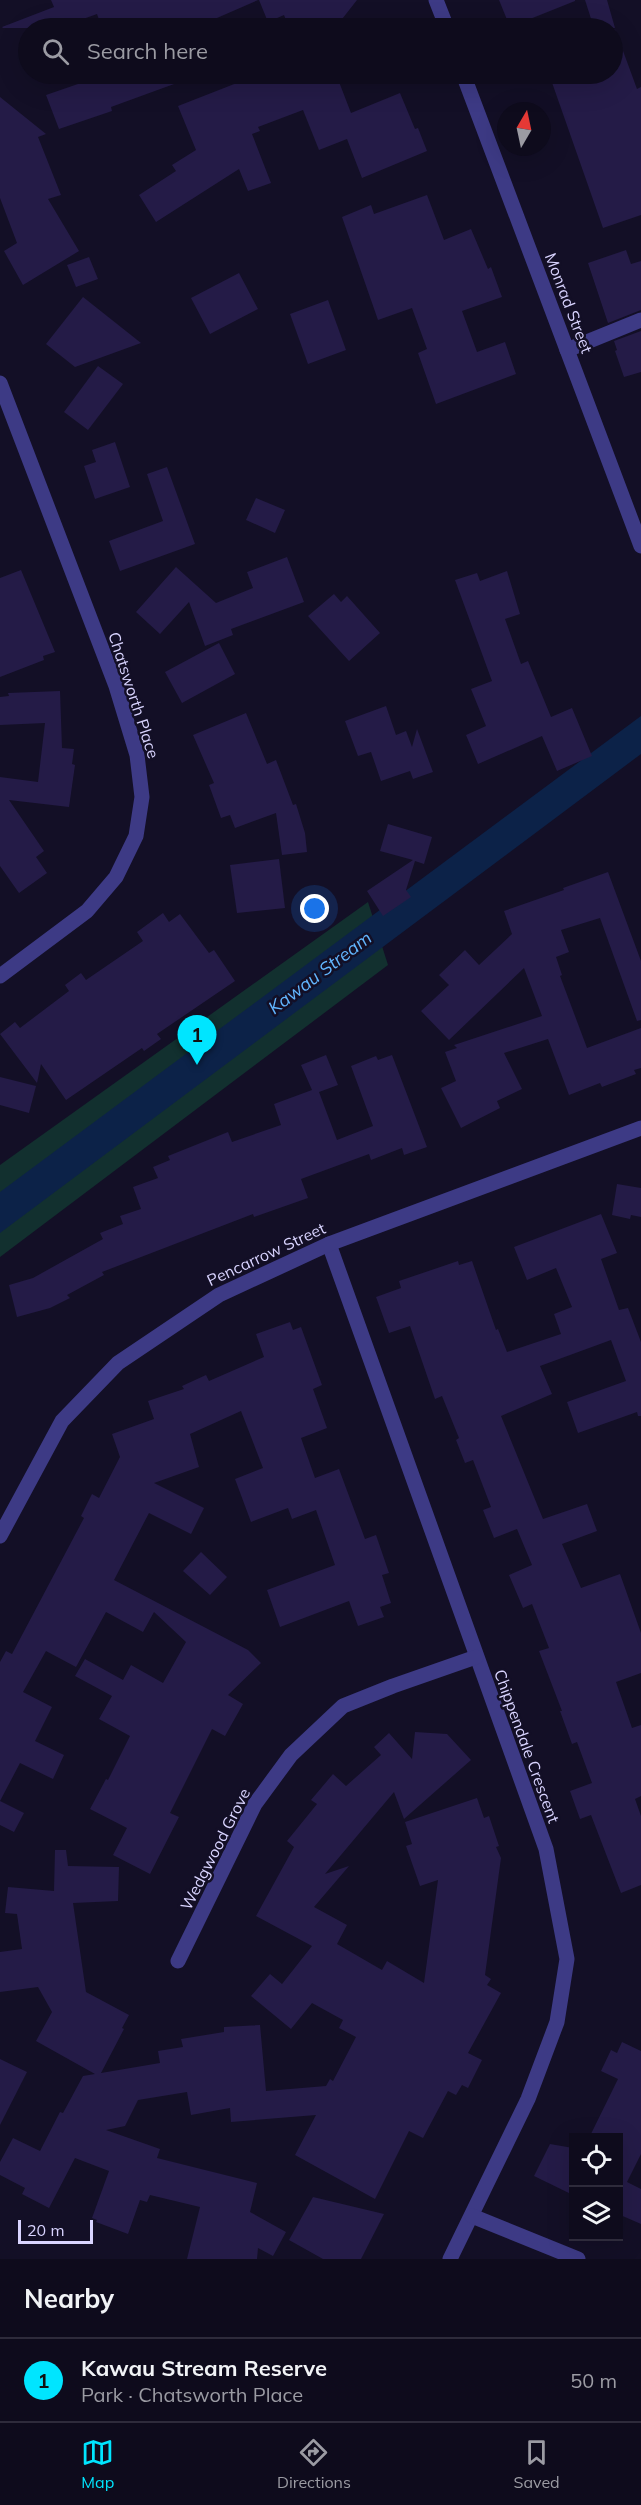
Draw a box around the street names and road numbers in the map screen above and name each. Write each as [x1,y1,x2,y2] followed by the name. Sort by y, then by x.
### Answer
[541,250,597,356] street label: Monrad Street
[104,629,164,761] street label: Chatsworth Place
[204,1218,329,1290] street label: Pencarrow Street
[490,1666,564,1826] street label: Chippendale Crescent
[176,1785,254,1913] street label: Wedgwood Grove

